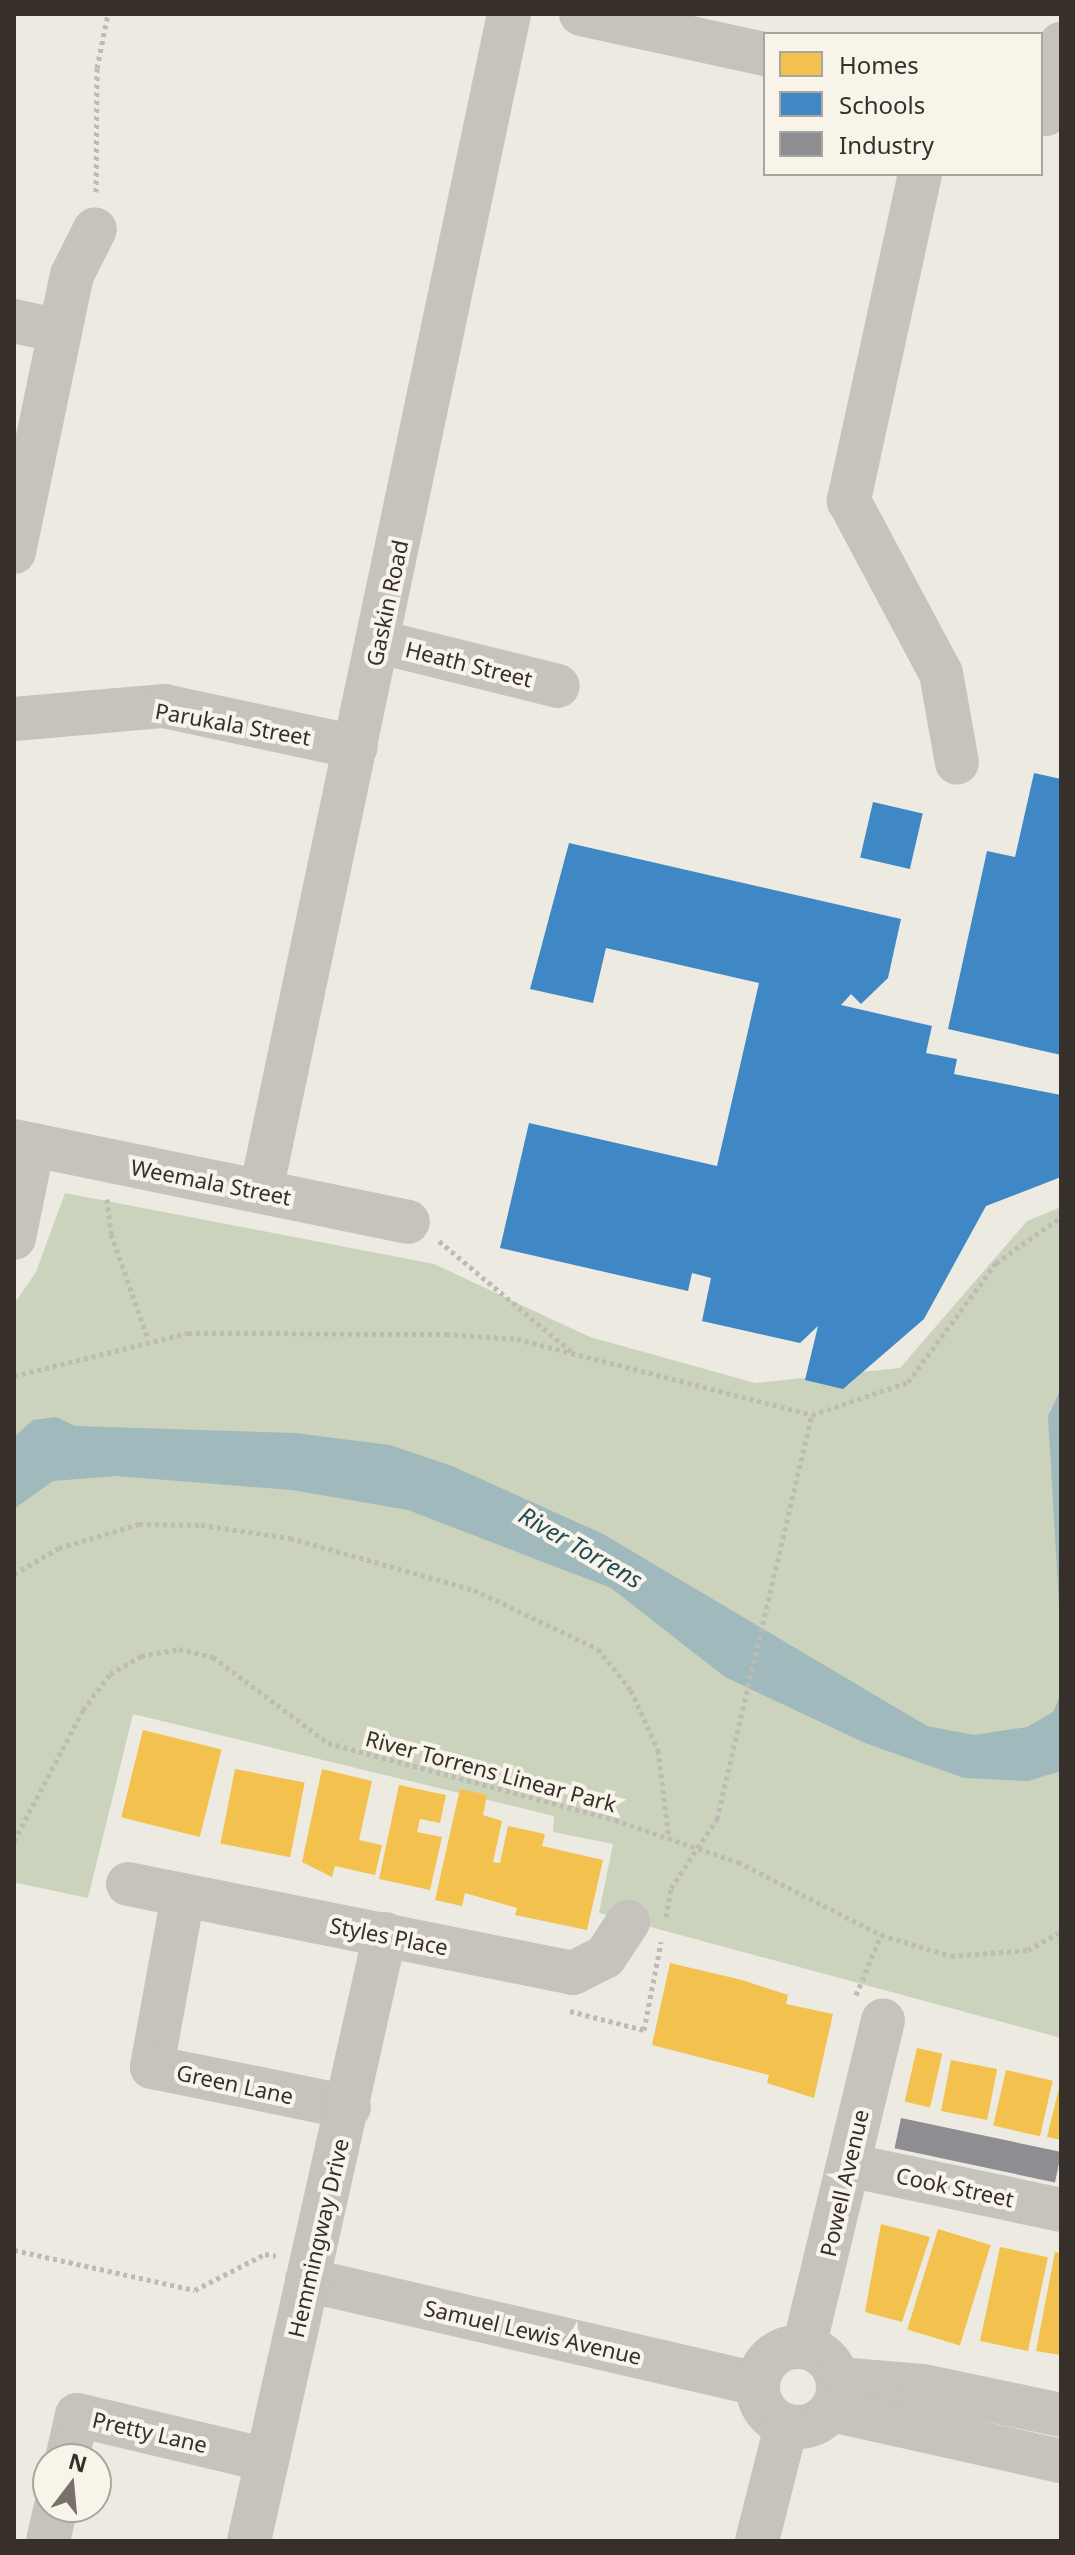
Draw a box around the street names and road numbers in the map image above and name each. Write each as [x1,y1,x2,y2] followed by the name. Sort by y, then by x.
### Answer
[361,537,413,669] street label: Gaskin Road
[403,635,535,693] street label: Heath Street
[153,697,313,751] street label: Parukala Street
[129,1154,293,1210] street label: Weemala Street
[363,1725,619,1817] street label: River Torrens Linear Park
[328,1912,450,1960] street label: Styles Place
[174,2059,296,2109] street label: Green Lane
[814,2107,874,2259] street label: Powell Avenue
[282,2136,354,2340] street label: Hemmingway Drive
[894,2162,1016,2212] street label: Cook Street
[422,2294,644,2370] street label: Samuel Lewis Avenue
[90,2406,210,2458] street label: Pretty Lane

